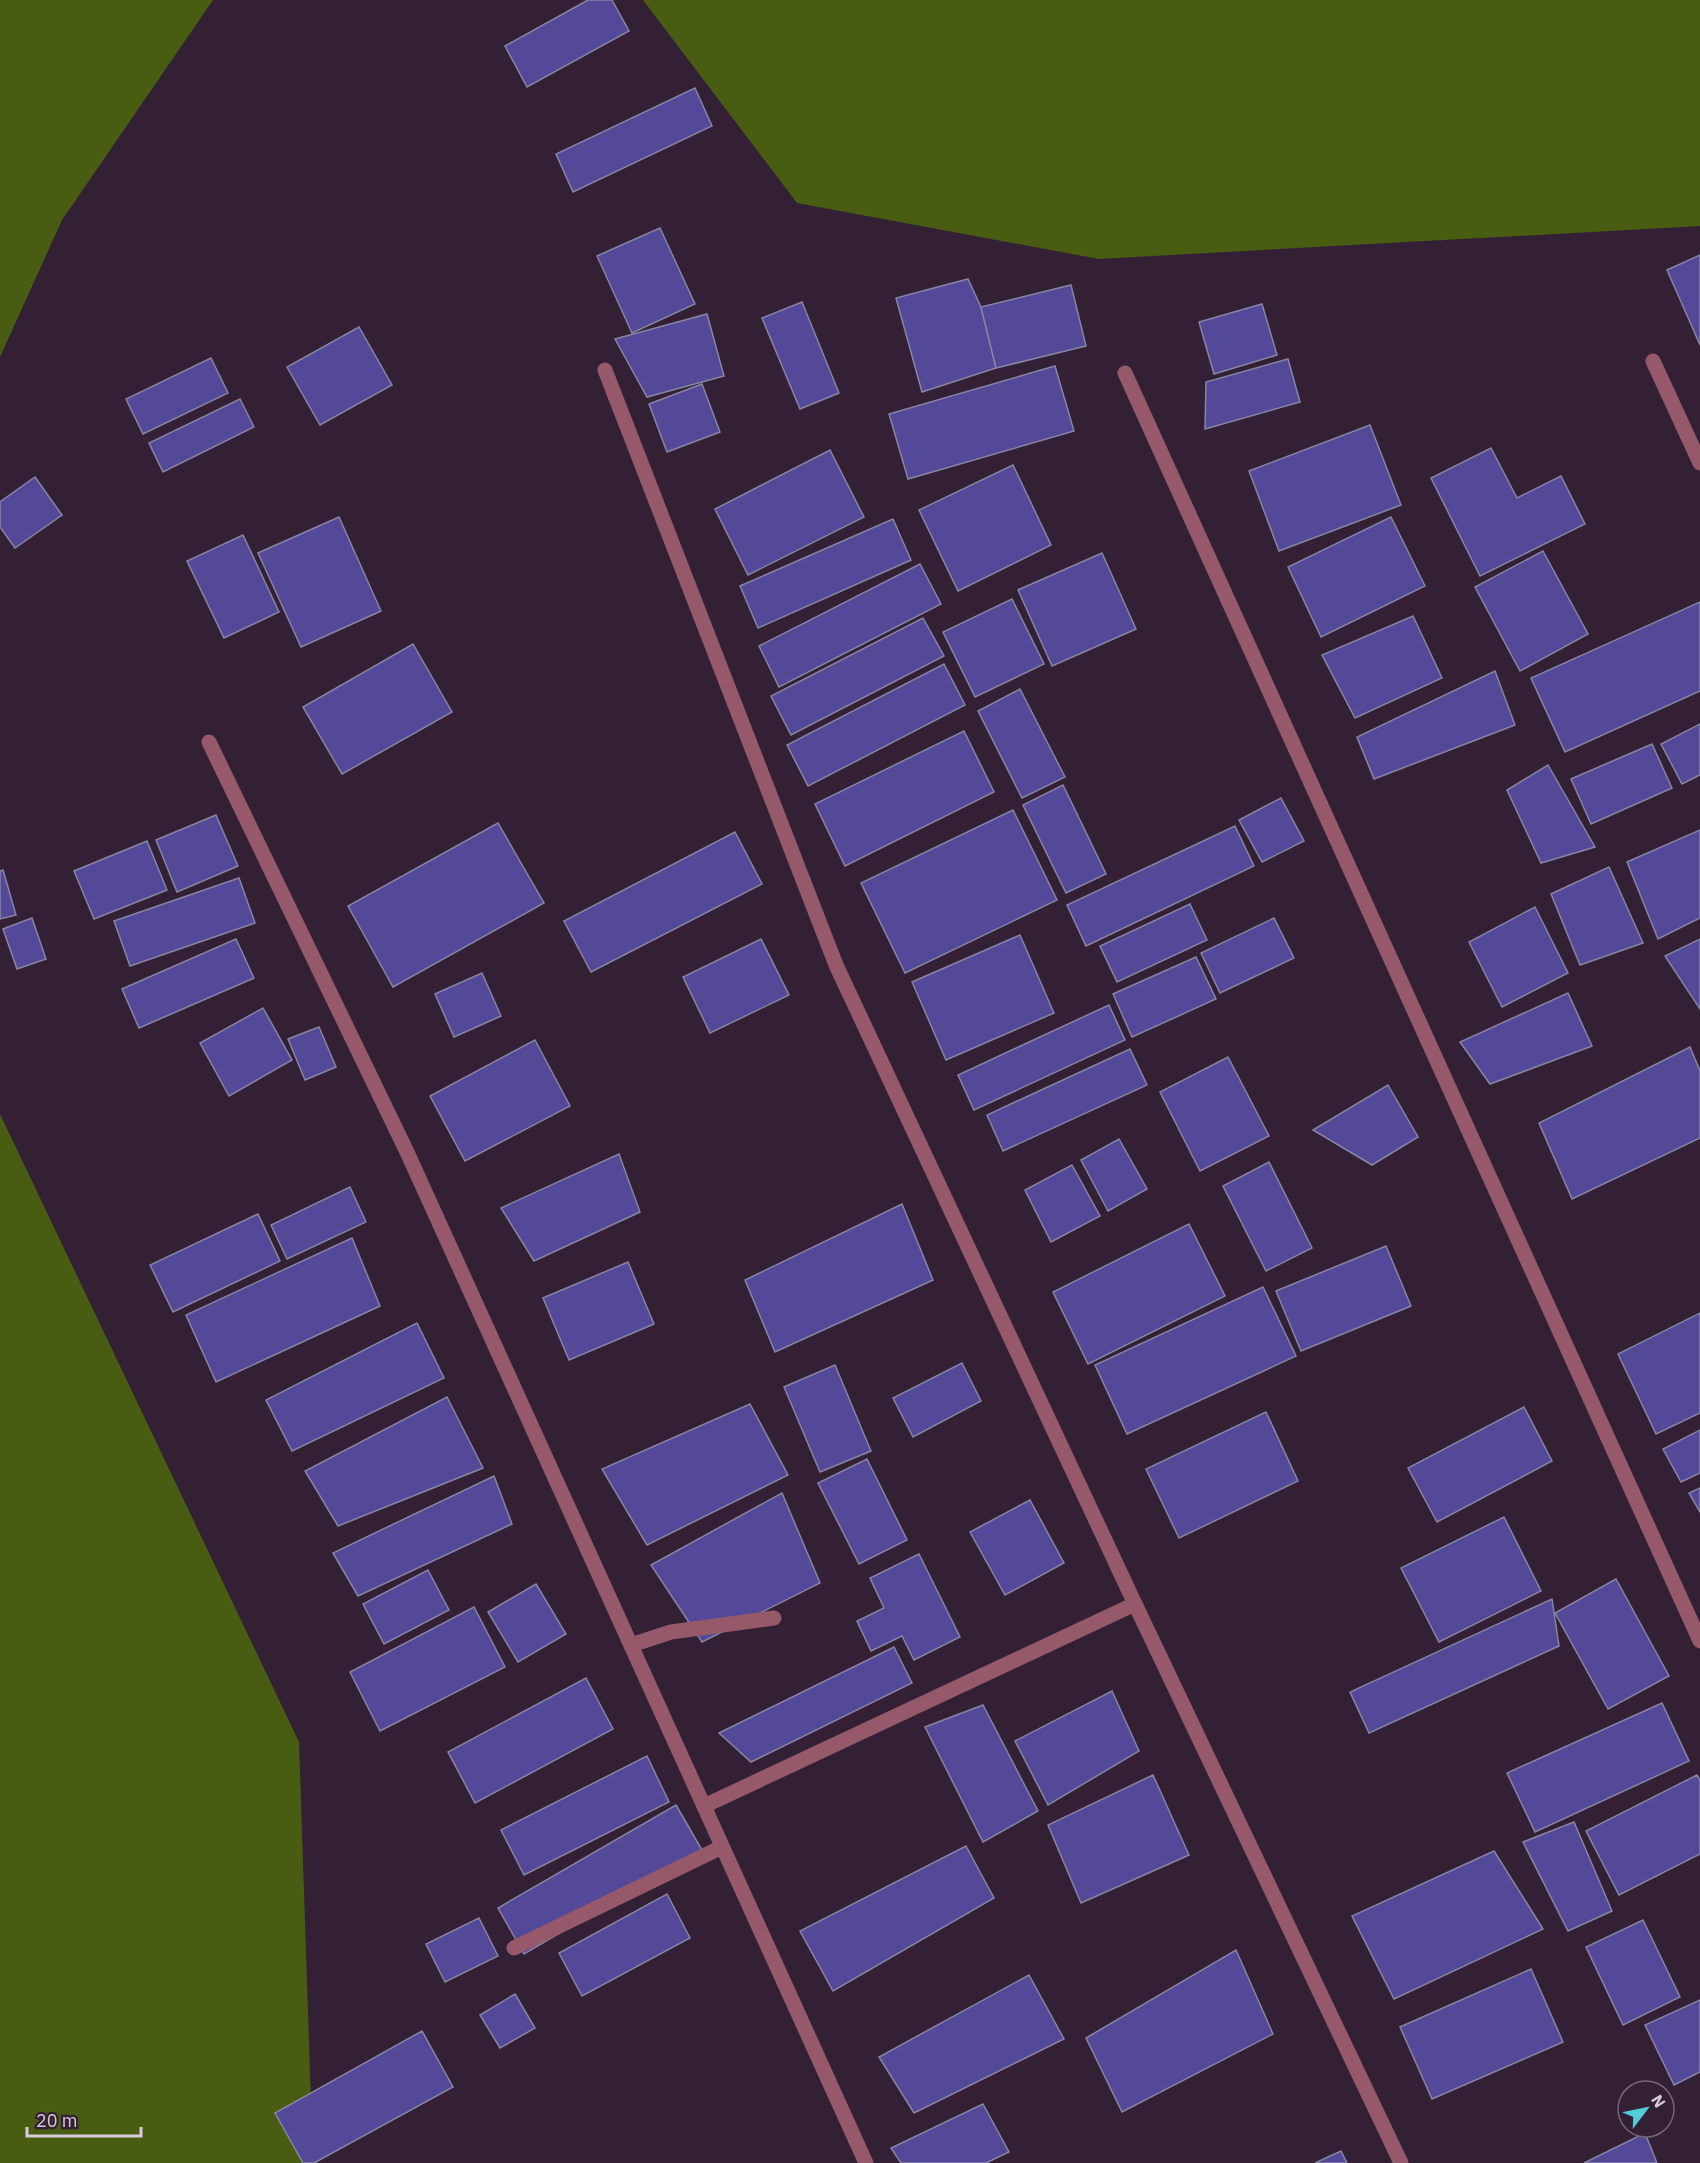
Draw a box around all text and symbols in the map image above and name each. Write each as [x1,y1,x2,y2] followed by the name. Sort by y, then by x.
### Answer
[1616,2079,1676,2139] north arrow
[1647,2091,1670,2111] text: N
[27,2100,141,2138] scale bar
[36,2109,78,2132] text: 20 m

